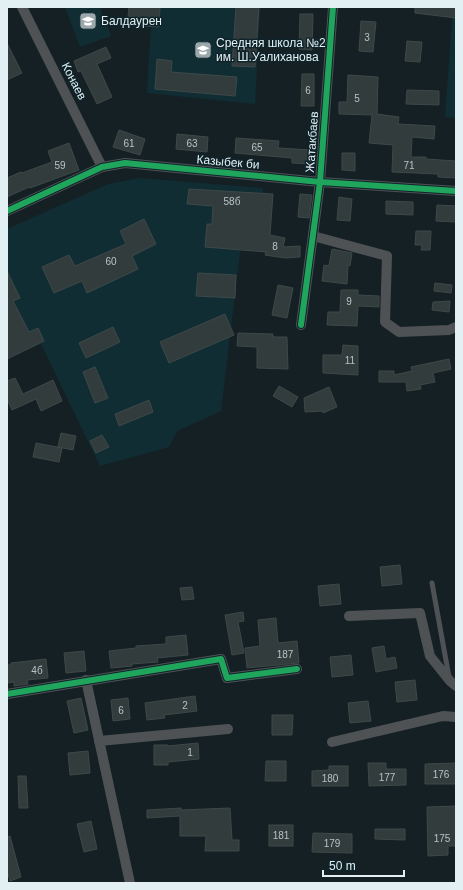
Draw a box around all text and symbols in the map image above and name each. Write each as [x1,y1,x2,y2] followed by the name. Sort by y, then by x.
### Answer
[78,11,98,31] school or university icon: Балдаурен
[101,14,162,28] place label: Балдаурен
[364,32,370,43] house number: 3
[216,36,326,64] place label: Средняя школа №2 им. Ш.Уалиханова
[193,40,213,60] school or university icon: Средняя школа №2 им. Ш.Уалиханова
[59,60,89,102] street label: Конаев
[305,85,311,96] house number: 6
[354,93,360,104] house number: 5
[303,111,321,173] street label: Жатакбаев
[123,138,135,149] house number: 61
[186,138,198,149] house number: 63
[251,142,263,153] house number: 65
[196,152,260,172] street label: Казыбек би
[54,160,66,171] house number: 59
[403,160,415,171] house number: 71
[224,196,241,207] house number: 58б
[272,241,278,252] house number: 8
[105,256,117,267] house number: 60
[346,296,352,307] house number: 9
[345,355,356,366] house number: 11
[277,649,294,660] house number: 187
[31,665,43,676] house number: 4б
[182,700,188,711] house number: 2
[118,705,124,716] house number: 6
[187,747,193,758] house number: 1
[433,769,450,780] house number: 176
[379,772,396,783] house number: 177
[322,773,339,784] house number: 180
[273,830,290,841] house number: 181
[434,833,451,844] house number: 175
[324,838,341,849] house number: 179
[323,852,404,878] scale bar
[329,859,356,873] text: 50 m

